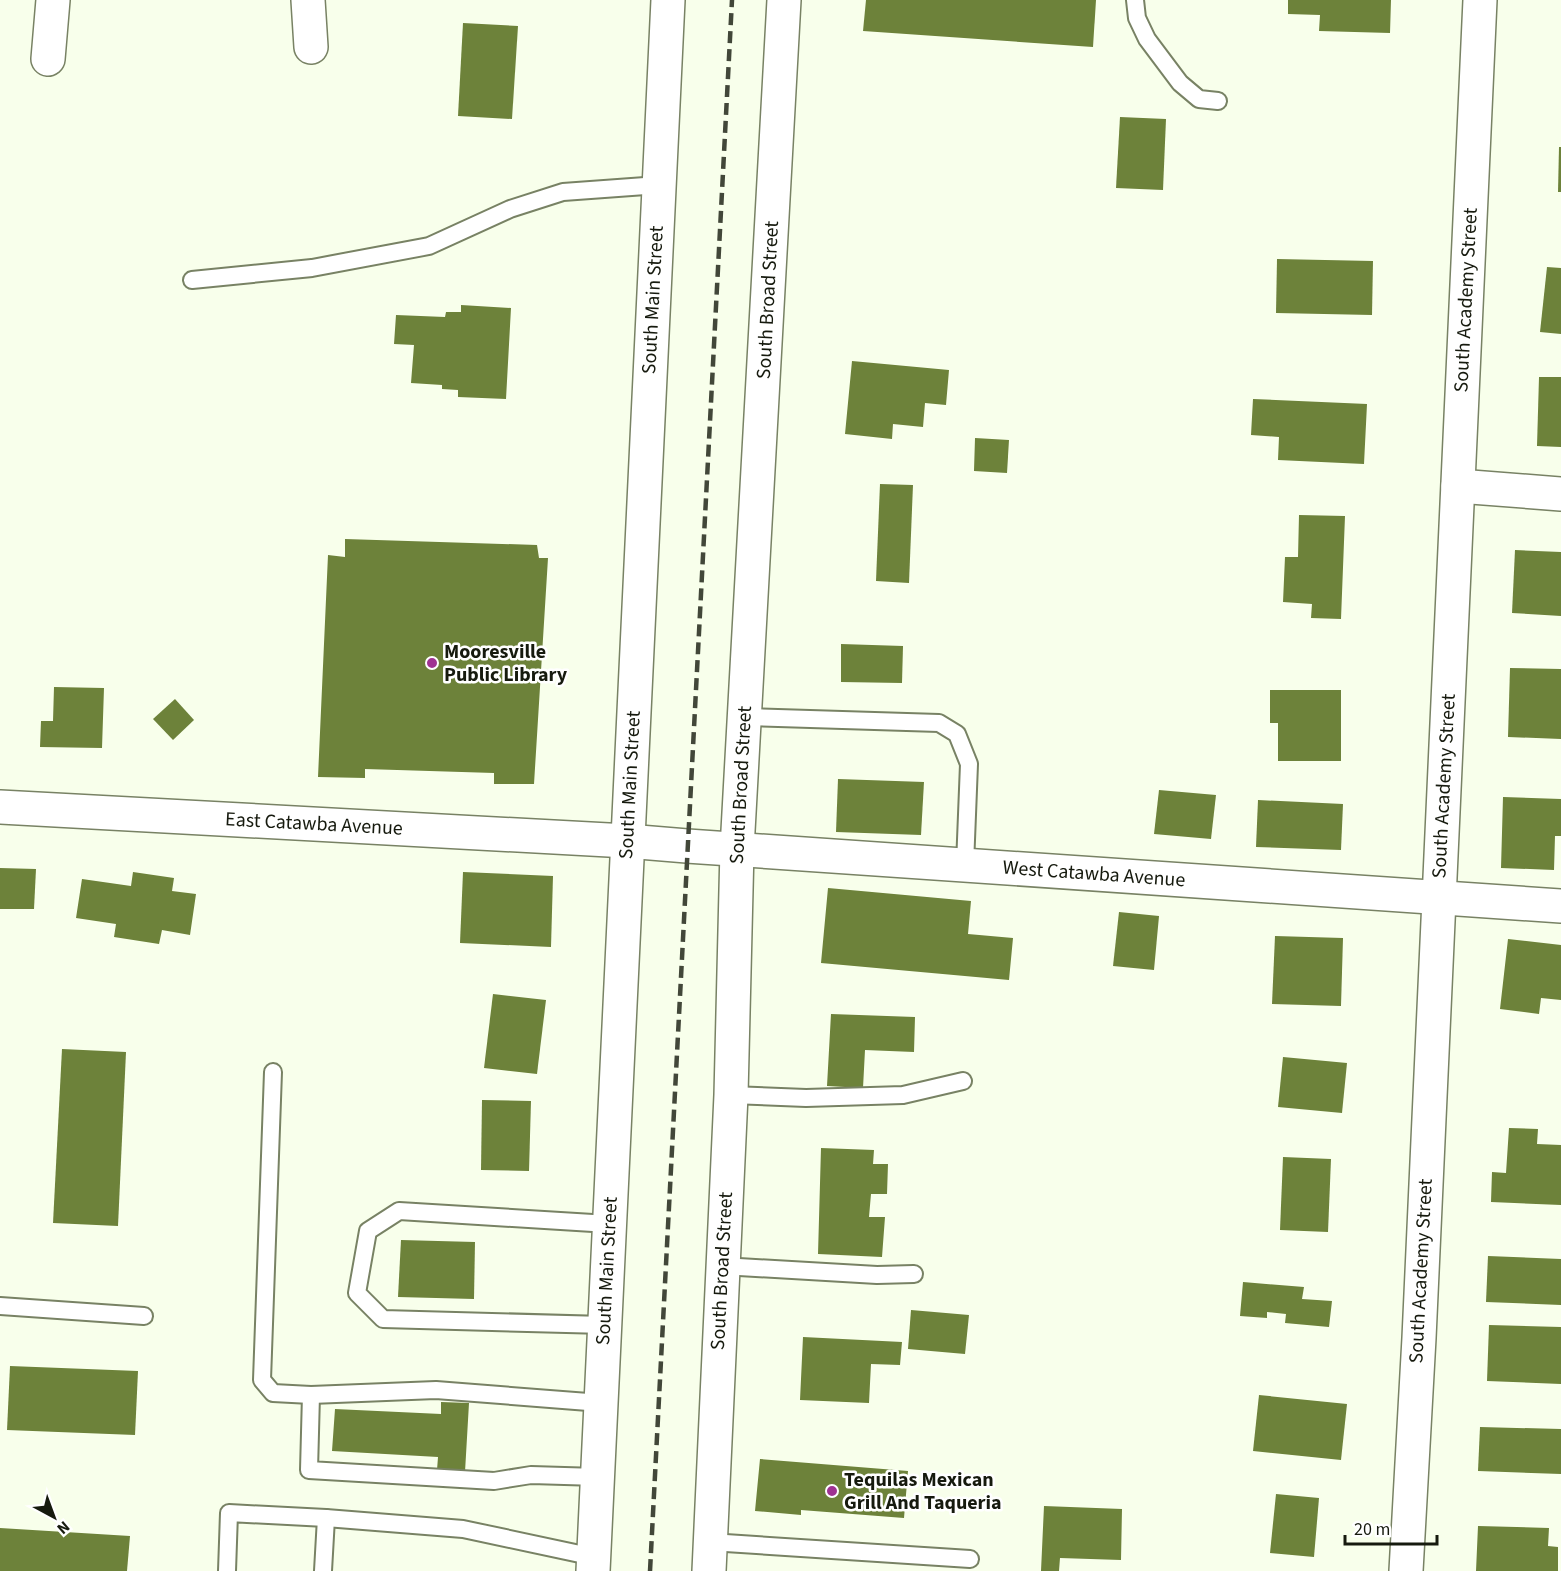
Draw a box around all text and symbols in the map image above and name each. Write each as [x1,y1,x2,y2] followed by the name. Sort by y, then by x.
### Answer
[1447,207,1485,393] street label: South Academy Street
[750,220,786,380] street label: South Broad Street
[635,225,671,375] street label: South Main Street
[444,638,568,689] place label: Mooresville Public Library
[425,656,439,670] marker: Mooresville Public Library
[1425,693,1463,879] street label: South Academy Street
[723,705,759,865] street label: South Broad Street
[612,710,648,860] street label: South Main Street
[224,805,404,843] street label: East Catawba Avenue
[1002,854,1186,894] street label: West Catawba Avenue
[1402,1178,1440,1364] street label: South Academy Street
[704,1191,740,1351] street label: South Broad Street
[589,1196,625,1346] street label: South Main Street
[844,1466,1002,1517] place label: Tequilas Mexican Grill And Taqueria
[825,1484,839,1498] marker: Tequilas Mexican Grill And Taqueria
[24,1487,84,1547] north arrow
[1345,1508,1436,1546] scale bar
[52,1516,74,1539] text: N
[1354,1517,1390,1542] text: 20 m

